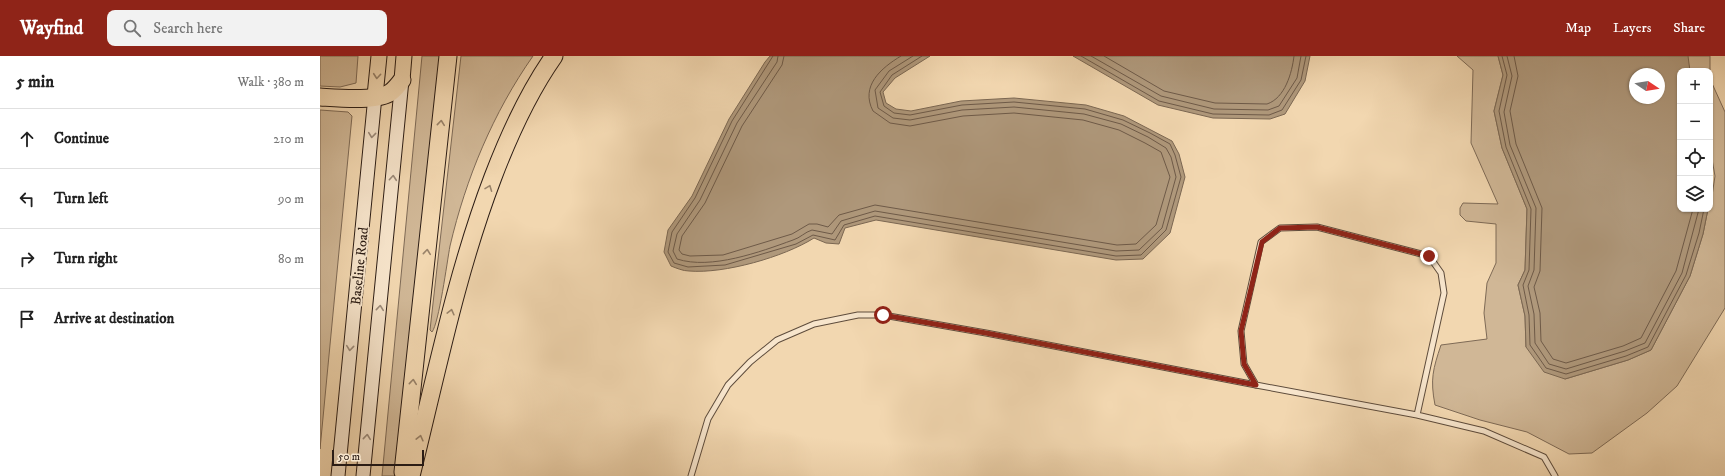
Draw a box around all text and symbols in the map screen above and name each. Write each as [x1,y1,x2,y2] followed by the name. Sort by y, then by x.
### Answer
[107,10,387,46] search box
[20,17,83,40] text: Wayfind
[121,17,143,39] icon: search
[153,19,223,38] text: Search here
[1565,19,1591,37] text: Map
[1613,19,1651,37] text: Layers
[1673,19,1705,37] text: Share
[1629,68,1665,104] north arrow
[1677,68,1713,212] map controls
[1677,68,1713,104] button: +
[16,71,54,93] text: 5 min
[373,73,382,79] one-way arrow
[237,74,304,90] text: Walk · 380 m
[1677,104,1713,140] button: −
[436,120,445,126] one-way arrow
[16,128,38,150] icon: ahead
[54,129,109,148] text: Continue
[273,131,304,147] text: 210 m
[367,132,376,138] one-way arrow
[1677,140,1713,176] button: locate
[388,175,397,181] one-way arrow
[1677,176,1713,212] button: layers
[484,184,492,191] one-way arrow
[16,188,38,210] icon: left
[54,189,108,208] text: Turn left
[278,191,304,207] text: 90 m
[347,226,373,306] street label: Baseline Road
[1420,247,1438,265] route end
[16,248,38,270] icon: right
[54,249,117,268] text: Turn right
[422,249,431,255] one-way arrow
[278,251,304,267] text: 80 m
[375,305,384,311] one-way arrow
[874,306,892,324] route start
[16,308,38,330] icon: arrive
[54,309,174,328] text: Arrive at destination
[447,309,455,315] one-way arrow
[346,345,355,351] one-way arrow
[408,379,417,385] one-way arrow
[362,434,371,440] one-way arrow
[416,435,424,441] one-way arrow
[332,448,424,467] scale bar
[338,450,360,464] text: 50 m

